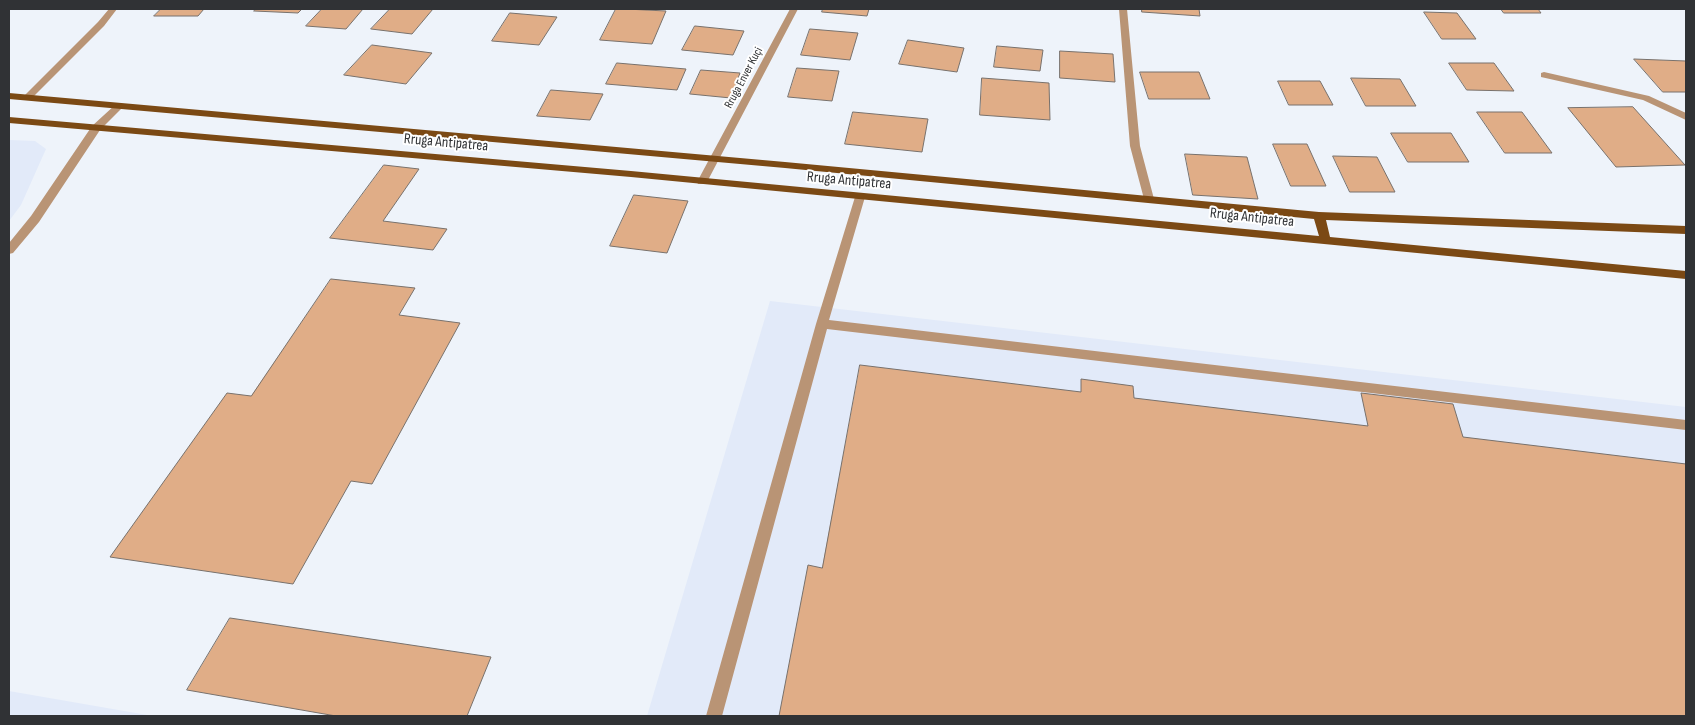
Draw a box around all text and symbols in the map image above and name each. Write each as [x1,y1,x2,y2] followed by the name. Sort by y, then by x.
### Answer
[722,45,766,111] street label: Rruga Enver Kuçi
[403,130,489,156] street label: Rruga Antipatrea
[806,168,892,194] street label: Rruga Antipatrea
[1209,205,1295,231] street label: Rruga Antipatrea

